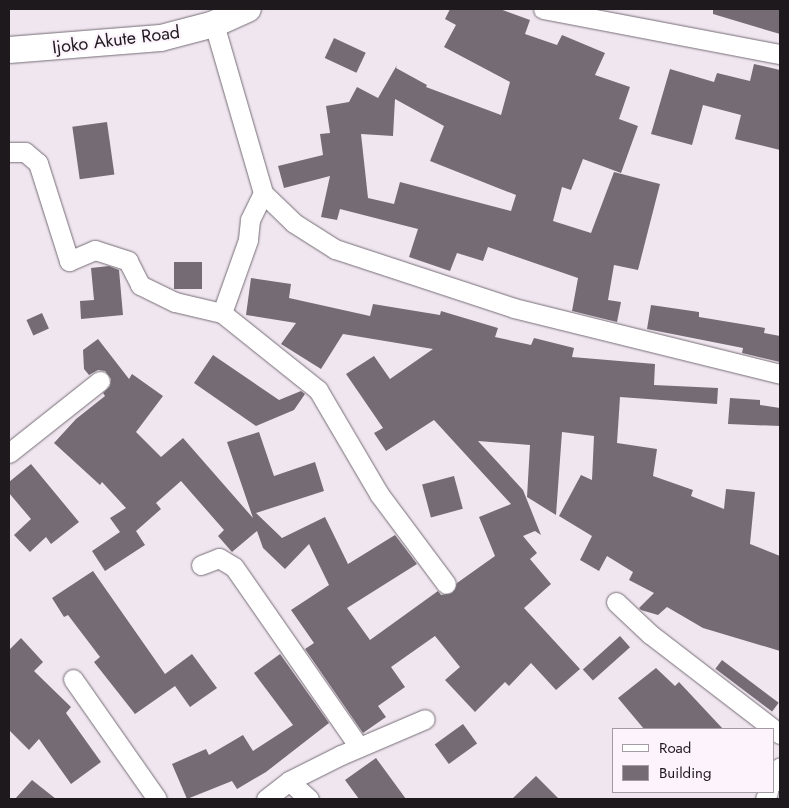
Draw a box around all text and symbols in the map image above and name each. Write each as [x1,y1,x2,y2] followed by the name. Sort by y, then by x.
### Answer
[51,21,181,59] street label: Ijoko Akute Road
[612,728,774,793] legend
[659,737,691,759] text: Road
[659,762,711,784] text: Building

